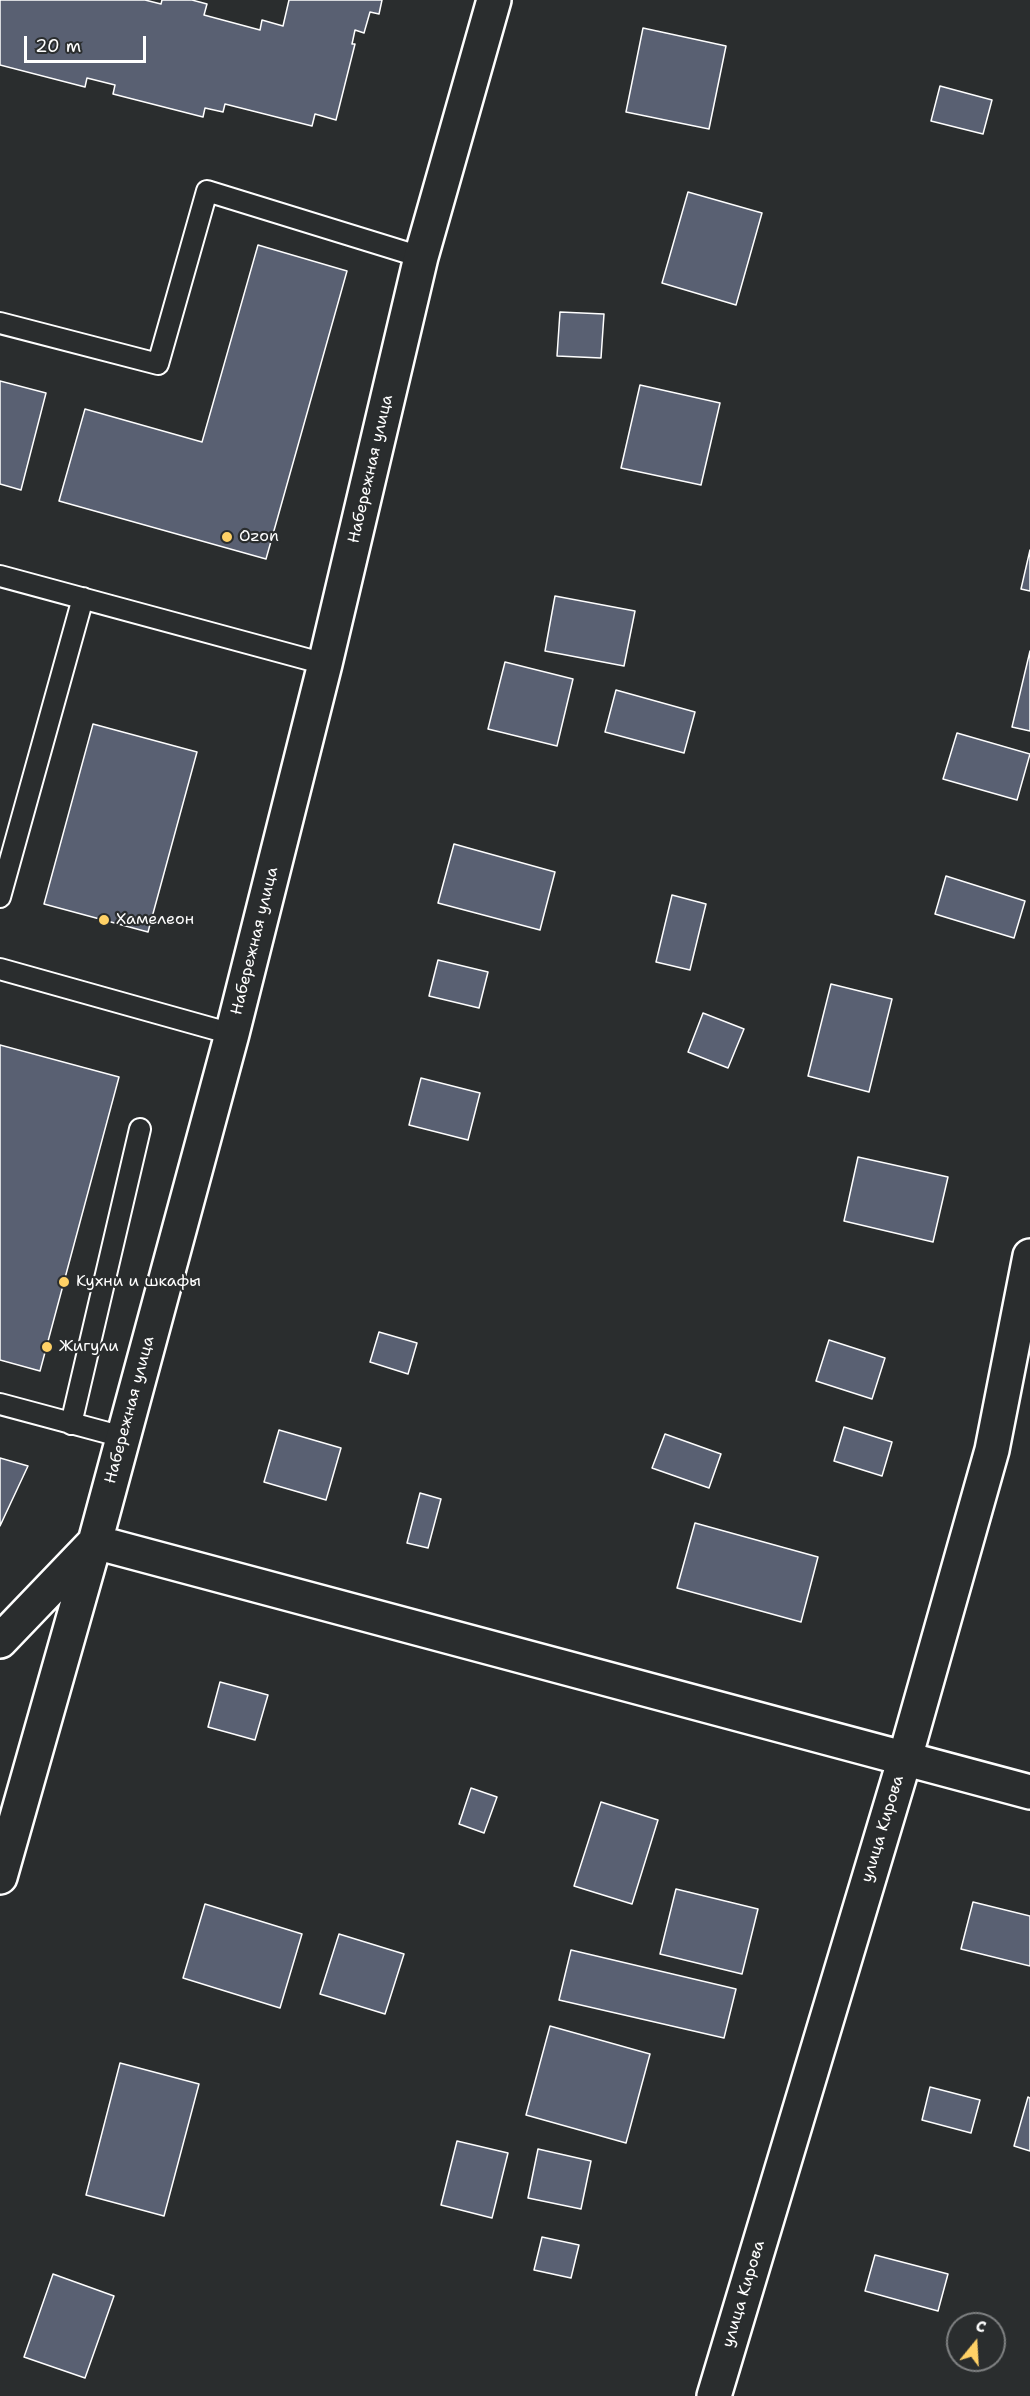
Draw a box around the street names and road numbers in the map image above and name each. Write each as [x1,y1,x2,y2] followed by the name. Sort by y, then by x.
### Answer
[345,393,397,545] street label: Набережная улица
[227,865,283,1017] street label: Набережная улица
[101,1334,159,1486] street label: Набережная улица
[858,1773,908,1885] street label: улица Кирова
[719,2238,769,2350] street label: улица Кирова

